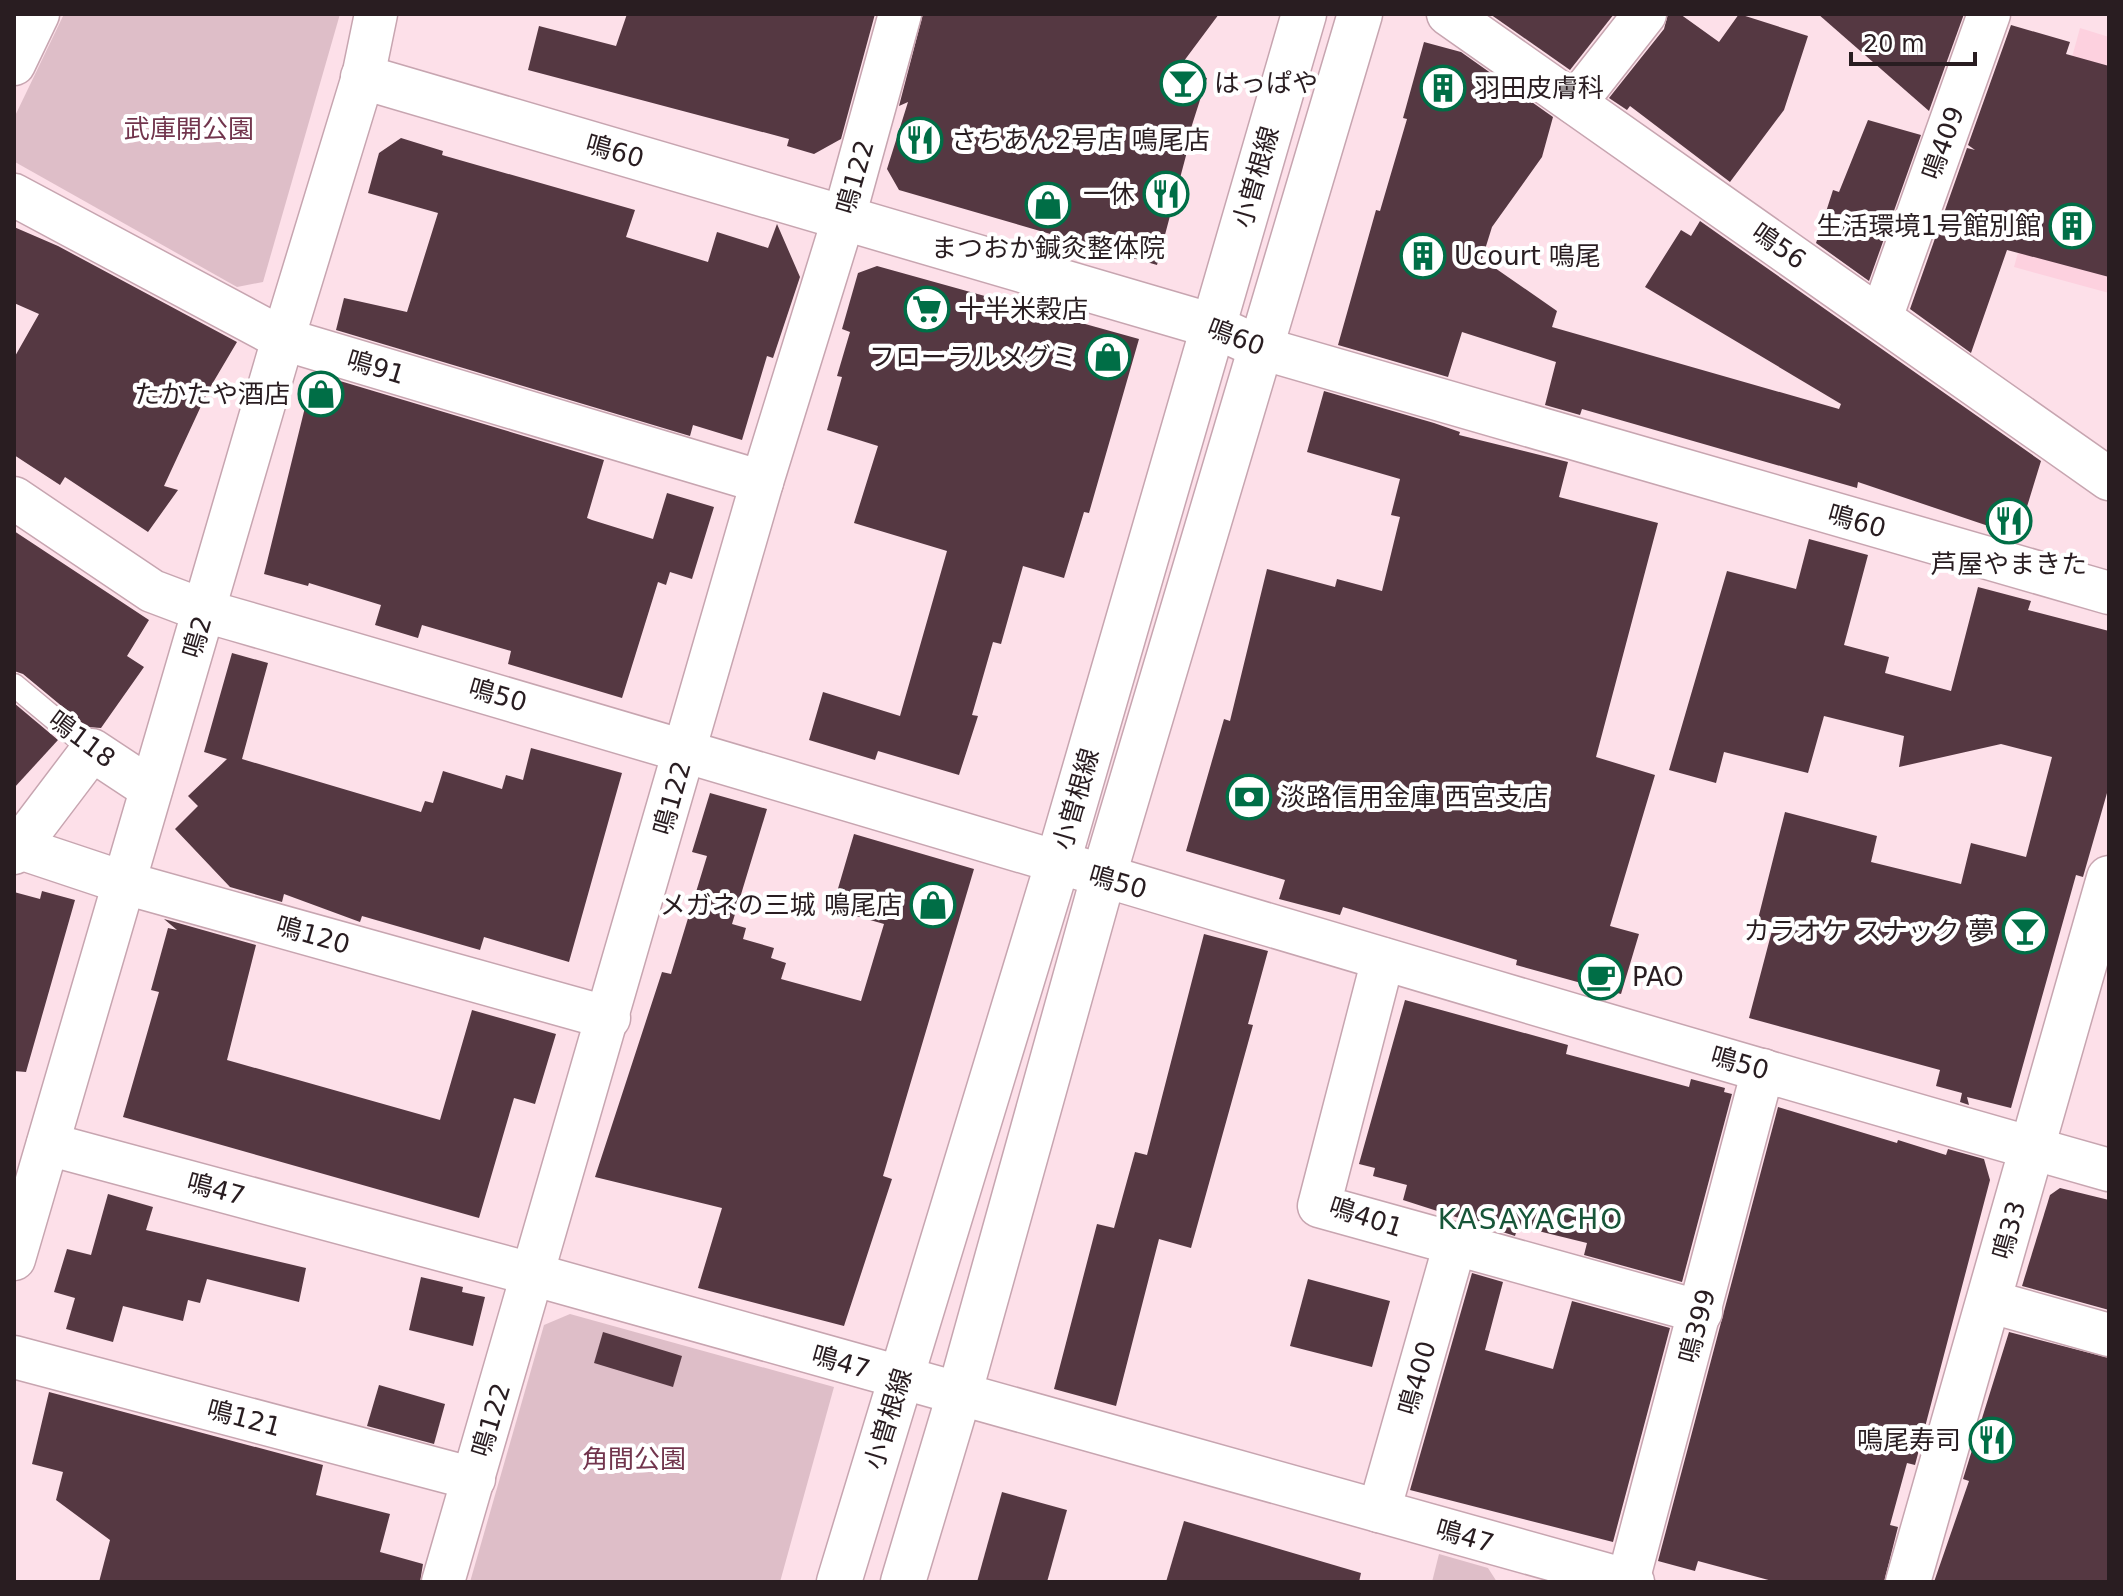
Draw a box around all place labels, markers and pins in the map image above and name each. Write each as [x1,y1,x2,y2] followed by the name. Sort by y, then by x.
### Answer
[1159,59,1207,107] bar icon: はっぱや
[1419,64,1467,112] building icon: 羽田皮膚科
[1214,68,1318,98] place label: はっぱや
[1474,73,1604,103] place label: 羽田皮膚科
[896,116,944,164] restaurant icon: さちあん2号店 鳴尾店
[951,125,1210,155] place label: さちあん2号店 鳴尾店
[1142,170,1190,218] restaurant icon: 一休
[1083,179,1135,209] place label: 一休
[1024,181,1072,229] shop icon: まつおか鍼灸整体院
[2048,202,2096,250] building icon: 生活環境1号館別館
[1816,211,2041,241] place label: 生活環境1号館別館
[1399,232,1447,280] building icon: Ucourt 鳴尾
[931,233,1165,263] place label: まつおか鍼灸整体院
[1454,241,1601,271] place label: Ucourt 鳴尾
[903,285,951,333] supermarket icon: 十半米穀店
[958,294,1088,324] place label: 十半米穀店
[1084,333,1132,381] shop icon: フローラルメグミ
[869,342,1077,372] place label: フローラルメグミ
[297,370,345,418] shop icon: たかたや酒店
[134,379,290,409] place label: たかたや酒店
[1985,497,2033,545] restaurant icon: 芦屋やまきた
[1931,549,2087,579] place label: 芦屋やまきた
[1225,773,1273,821] bank icon: 淡路信用金庫 西宮支店
[1280,782,1548,812] place label: 淡路信用金庫 西宮支店
[909,881,957,929] shop icon: メガネの三城 鳴尾店
[660,890,902,920] place label: メガネの三城 鳴尾店
[2001,907,2049,955] bar icon: カラオケ スナック 夢
[1743,916,1994,946] place label: カラオケ スナック 夢
[1577,953,1625,1001] cafe icon: PAO
[1632,962,1684,992] place label: PAO
[1968,1416,2016,1464] restaurant icon: 鳴尾寿司
[1857,1425,1961,1455] place label: 鳴尾寿司

